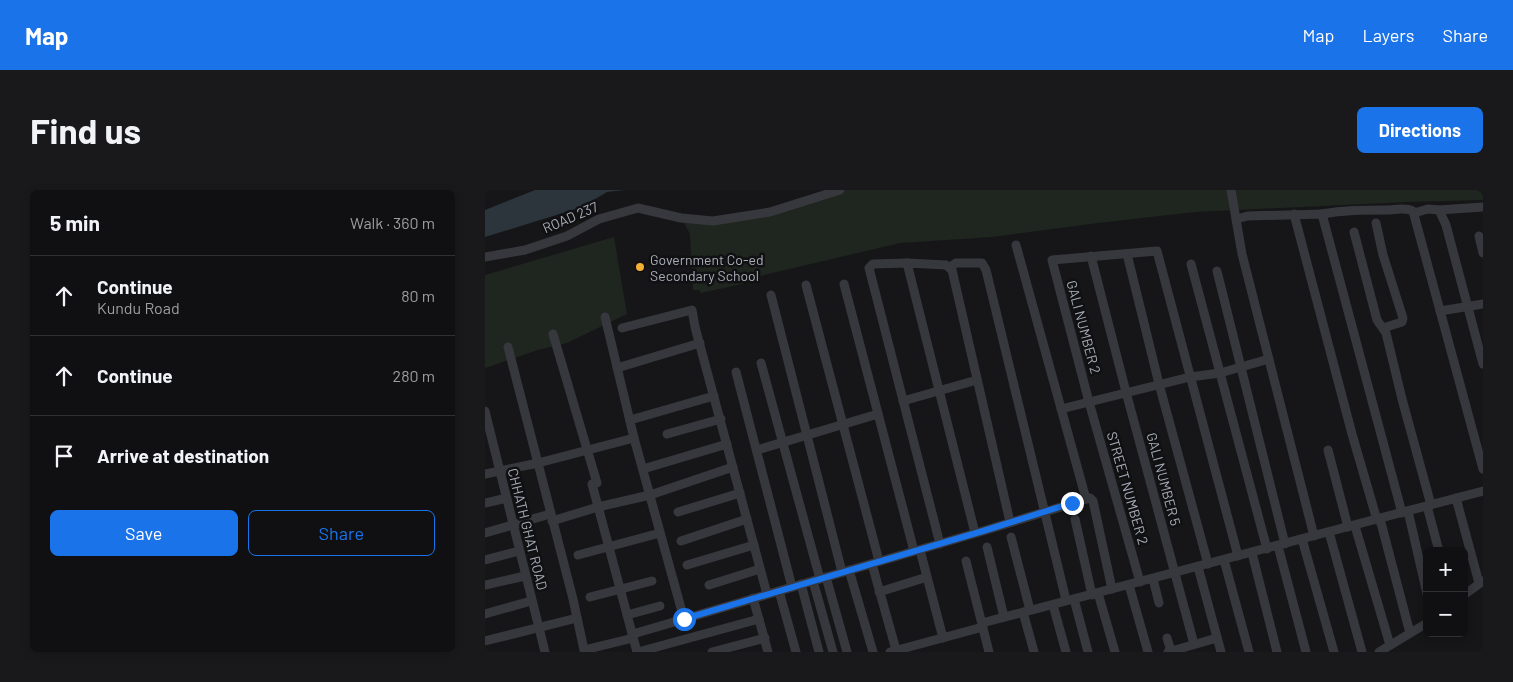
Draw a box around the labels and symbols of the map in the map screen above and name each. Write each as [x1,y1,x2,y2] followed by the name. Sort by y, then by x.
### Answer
[540,198,601,236] street label: ROAD 237
[650,251,764,284] place label: Government Co-ed Secondary School
[634,261,646,273] marker: Government Co-ed Secondary School
[1063,278,1105,376] street label: GALI NUMBER 2
[1104,430,1152,546] street label: STREET NUMBER 2
[1143,431,1185,527] street label: GALI NUMBER 5
[505,466,551,592] street label: CHHATH GHAT ROAD
[1061,492,1084,515] route end
[673,608,696,631] route start

